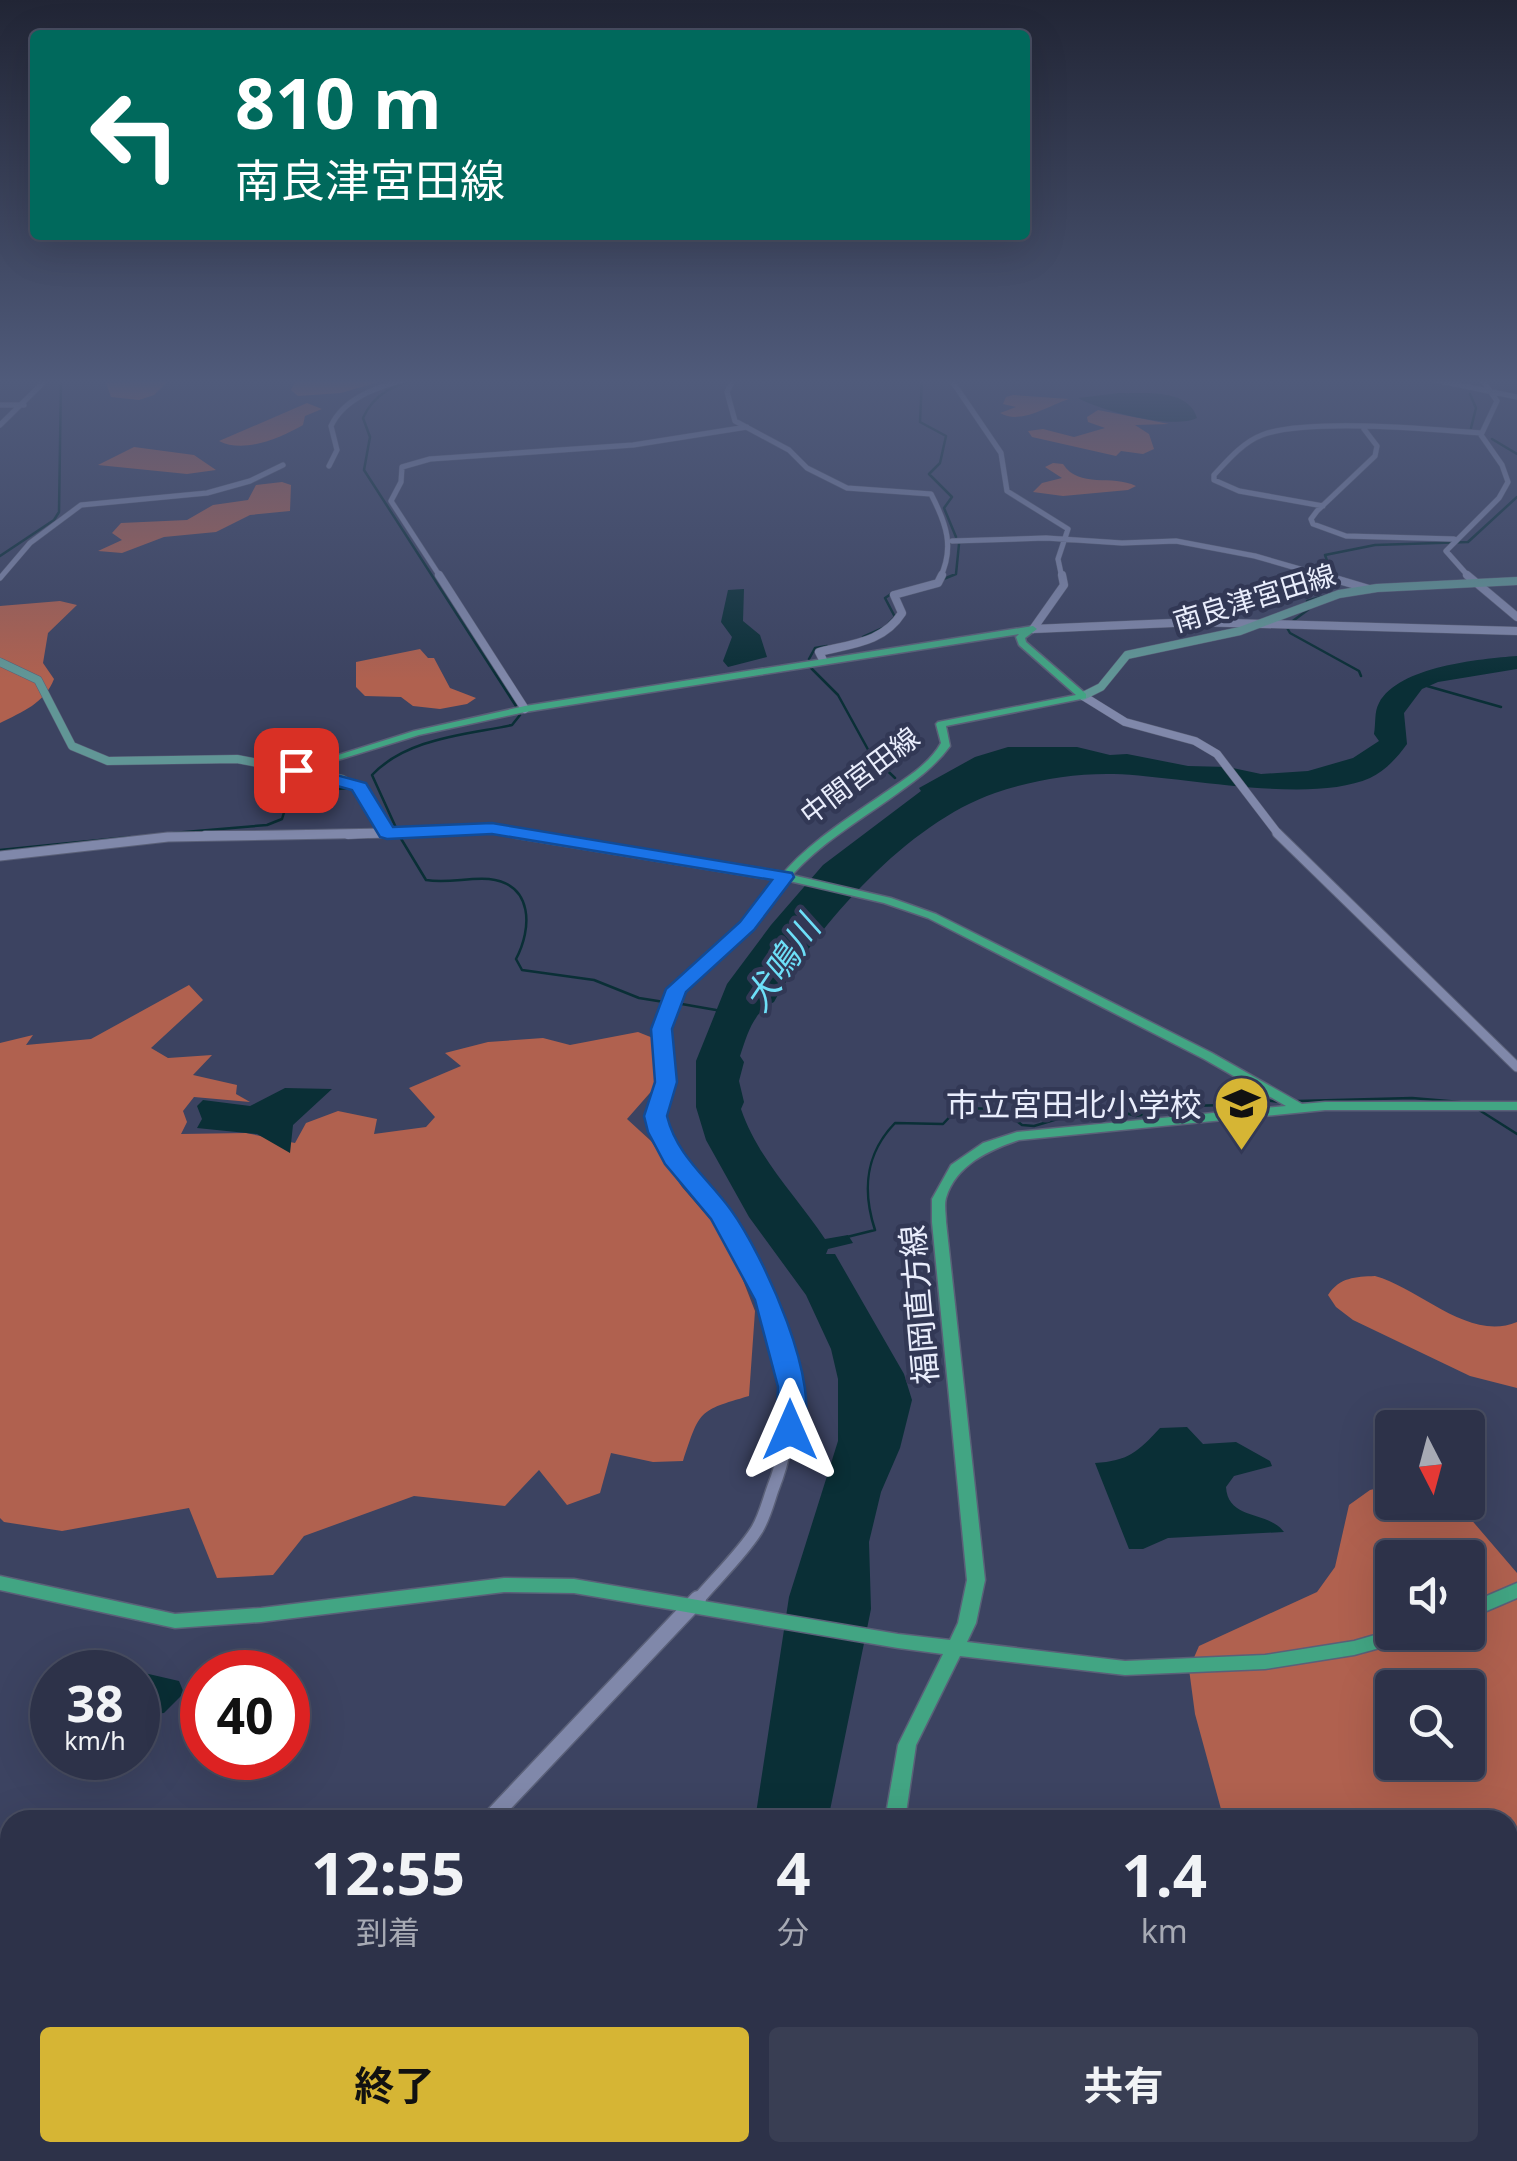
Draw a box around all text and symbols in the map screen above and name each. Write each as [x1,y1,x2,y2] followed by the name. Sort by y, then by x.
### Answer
[235,54,442,150] text: 810 m
[70,70,200,200] icon: left
[235,149,505,210] text: 南良津宮田線
[1168,554,1340,640] street label: 南良津宮田線
[792,718,926,832] street label: 中間宮田線
[254,728,339,813] pin
[269,743,324,798] icon: arrive
[732,903,832,1020] water label: 犬鳴川
[1211,1073,1271,1152] school or university icon: 市立宮田北小学校
[946,1082,1202,1125] place label: 市立宮田北小学校
[890,1223,946,1387] street label: 福岡直方線
[738,1378,842,1482] position arrow
[1375,1410,1485,1520] north arrow
[1375,1410,1485,1780] map controls
[1375,1540,1485,1650] button: sound
[180,1650,310,1780] speed limit sign: 40
[66,1669,124,1737] text: 38
[1375,1670,1485,1780] button: search
[64,1723,126,1757] text: km/h
[311,1831,465,1913] text: 12:55
[776,1831,810,1913] text: 4
[1121,1833,1207,1915] text: 1.4
[1141,1909,1188,1952] text: km
[356,1910,420,1953] text: 到着
[777,1910,809,1953] text: 分
[40,2027,749,2142] button: 終了
[769,2027,1478,2142] button: 共有

